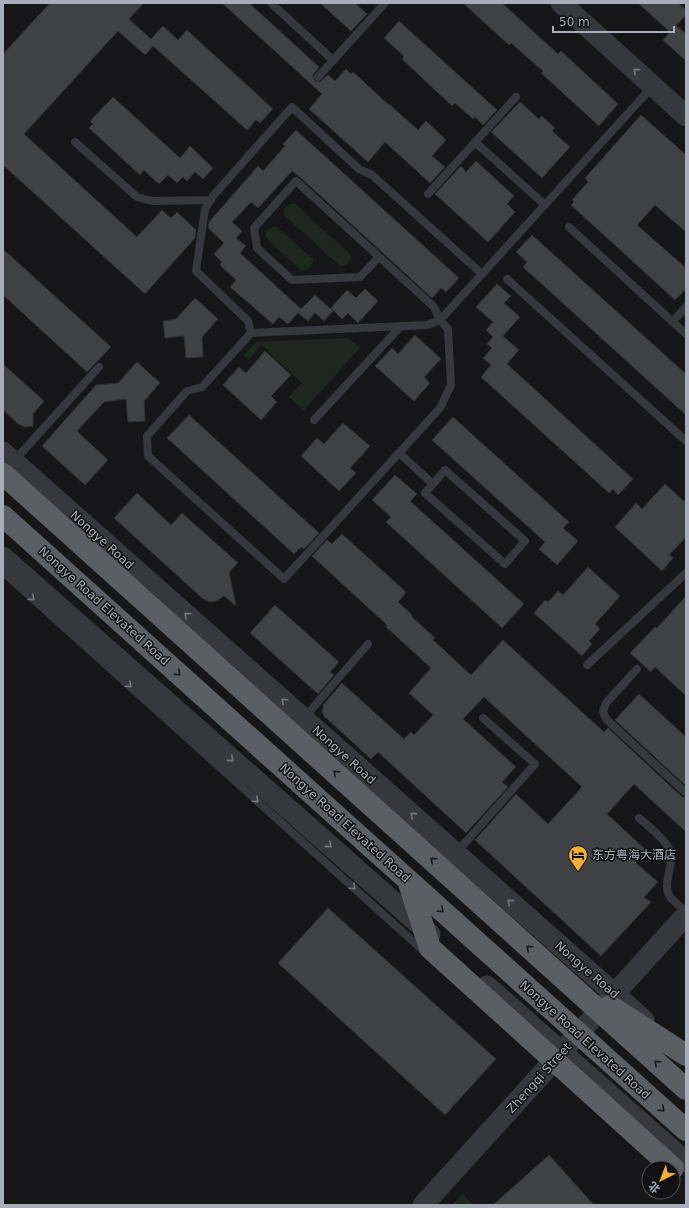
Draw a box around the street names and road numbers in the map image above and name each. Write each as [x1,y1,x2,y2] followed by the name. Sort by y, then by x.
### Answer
[68,508,136,572] street label: Nongye Road
[36,544,172,668] street label: Nongye Road Elevated Road
[310,723,378,787] street label: Nongye Road
[277,761,413,885] street label: Nongye Road Elevated Road
[552,938,622,1002] street label: Nongye Road
[517,978,653,1102] street label: Nongye Road Elevated Road
[504,1040,574,1116] street label: Zhengqi Street

